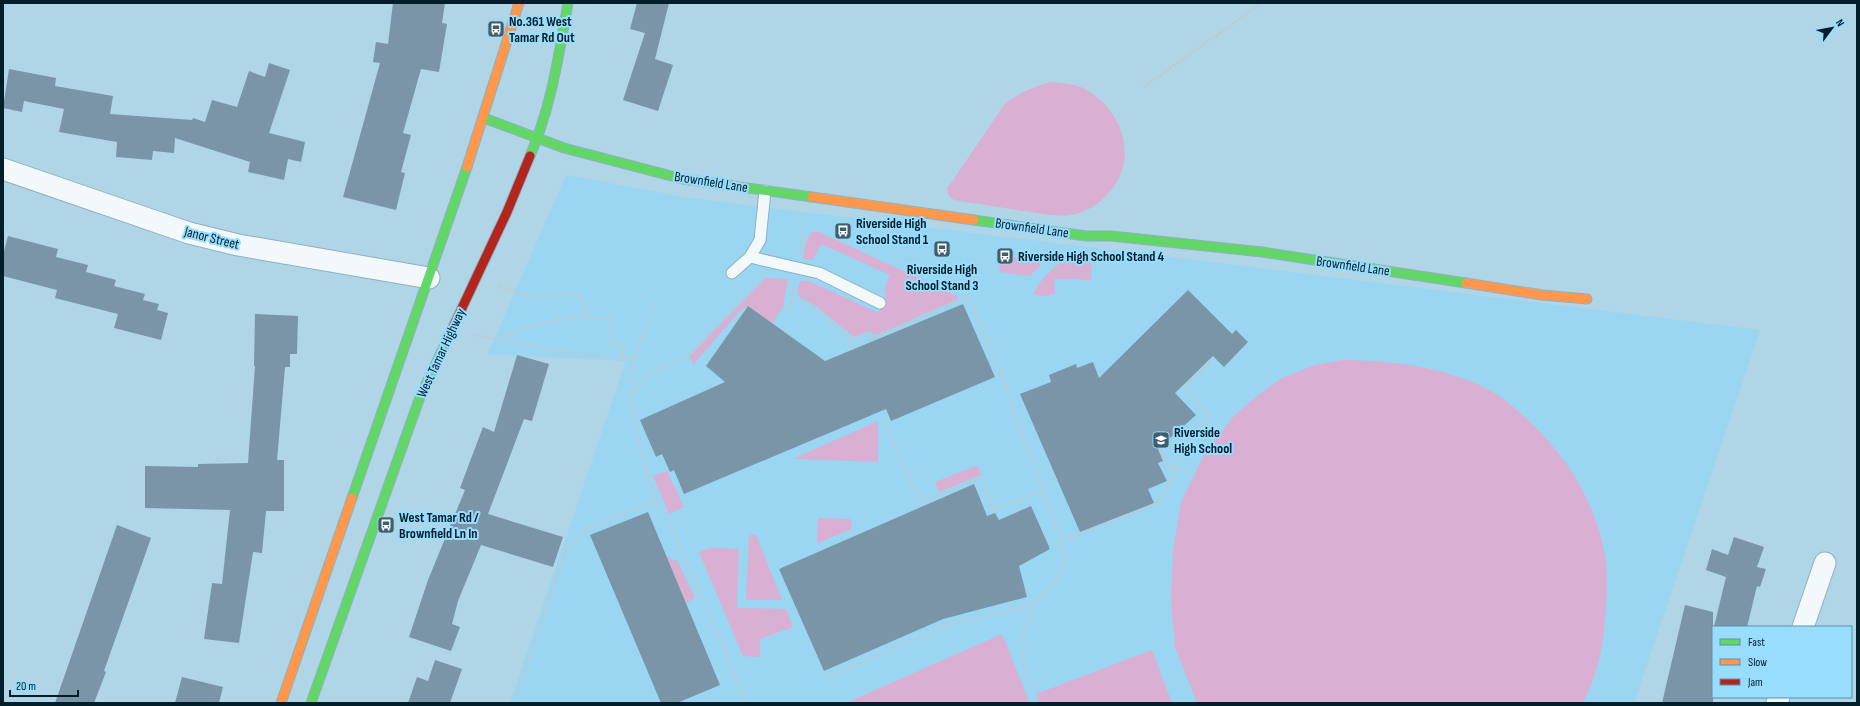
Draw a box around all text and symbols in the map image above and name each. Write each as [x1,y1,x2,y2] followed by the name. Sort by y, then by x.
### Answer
[1812,8,1852,48] north arrow
[509,13,575,46] place label: No.361 West Tamar Rd Out
[1833,17,1847,29] text: N
[486,19,506,39] bus stop icon: No.361 West Tamar Rd Out
[673,168,749,196] street label: Brownfield Lane
[994,214,1070,242] street label: Brownfield Lane
[856,215,929,248] place label: Riverside High School Stand 1
[833,221,853,241] bus stop icon: Riverside High School Stand 1
[182,223,241,253] street label: Janor Street
[932,239,952,259] bus stop icon: Riverside High School Stand 3
[995,246,1015,266] bus stop icon: Riverside High School Stand 4
[1018,248,1165,265] place label: Riverside High School Stand 4
[1315,252,1391,280] street label: Brownfield Lane
[905,261,979,294] place label: Riverside High School Stand 3
[413,305,469,400] street label: West Tamar Highway
[1174,424,1232,457] place label: Riverside High School
[1151,430,1171,450] school or university icon: Riverside High School
[399,509,479,542] place label: West Tamar Rd / Brownfield Ln In
[376,515,396,535] bus stop icon: West Tamar Rd / Brownfield Ln In
[1712,626,1852,698] legend
[1748,635,1765,650] text: Fast
[1748,655,1767,670] text: Slow
[10,672,78,698] scale bar
[1747,675,1763,690] text: Jam
[16,679,36,694] text: 20 m

